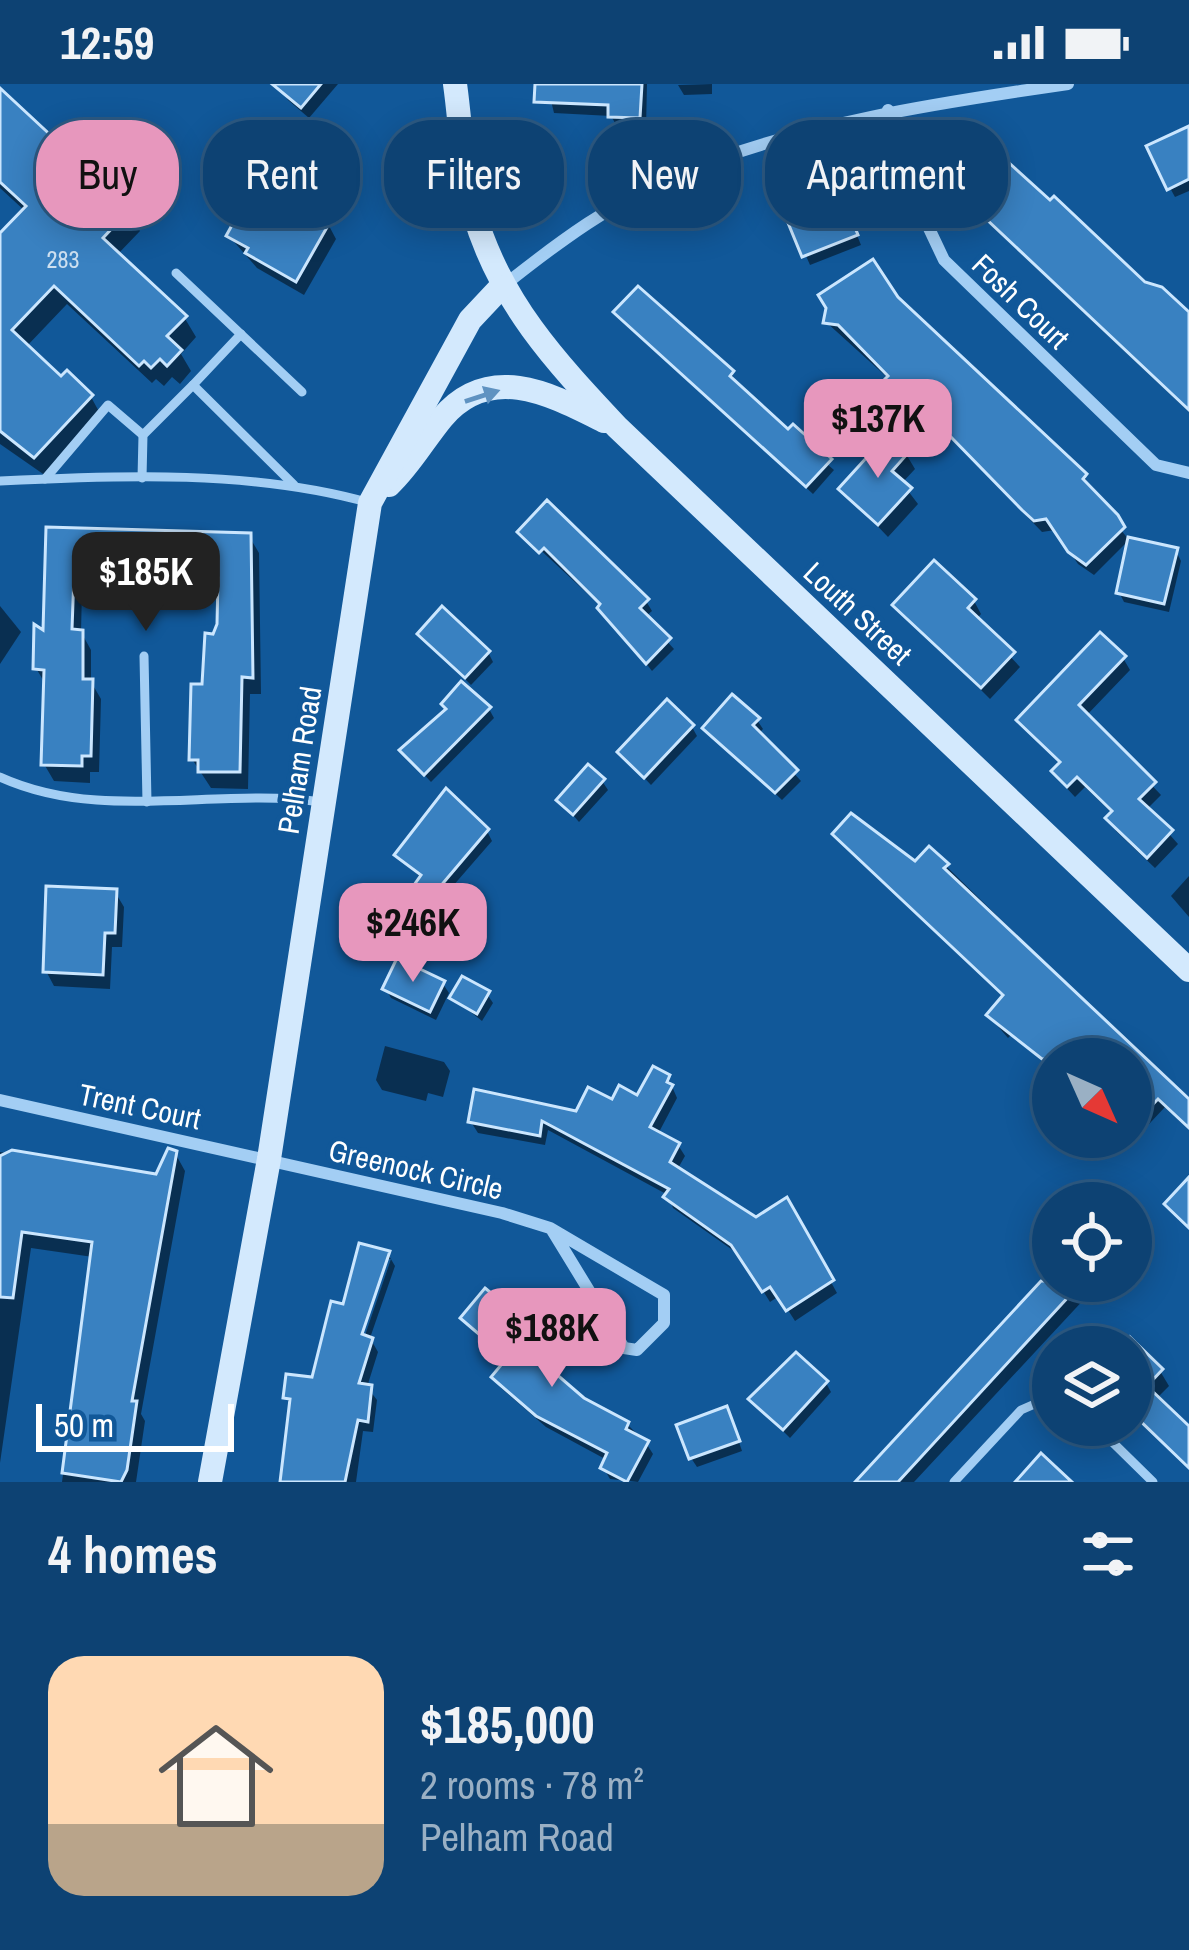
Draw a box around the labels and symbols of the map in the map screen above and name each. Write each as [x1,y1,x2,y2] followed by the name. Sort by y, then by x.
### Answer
[47,243,79,275] house number: 283
[964,245,1078,357] street label: Fosh Court
[794,379,962,481] pin: $137K
[464,386,500,404] one-way arrow
[62,532,230,634] pin: $185K
[795,553,921,673] street label: Louth Street
[268,683,330,837] street label: Pelham Road
[329,883,497,985] pin: $246K
[1032,1038,1152,1158] north arrow
[75,1074,205,1138] street label: Trent Court
[325,1130,507,1208] street label: Greenock Circle
[468,1288,636,1390] pin: $188K
[36,1398,234,1451] scale bar

